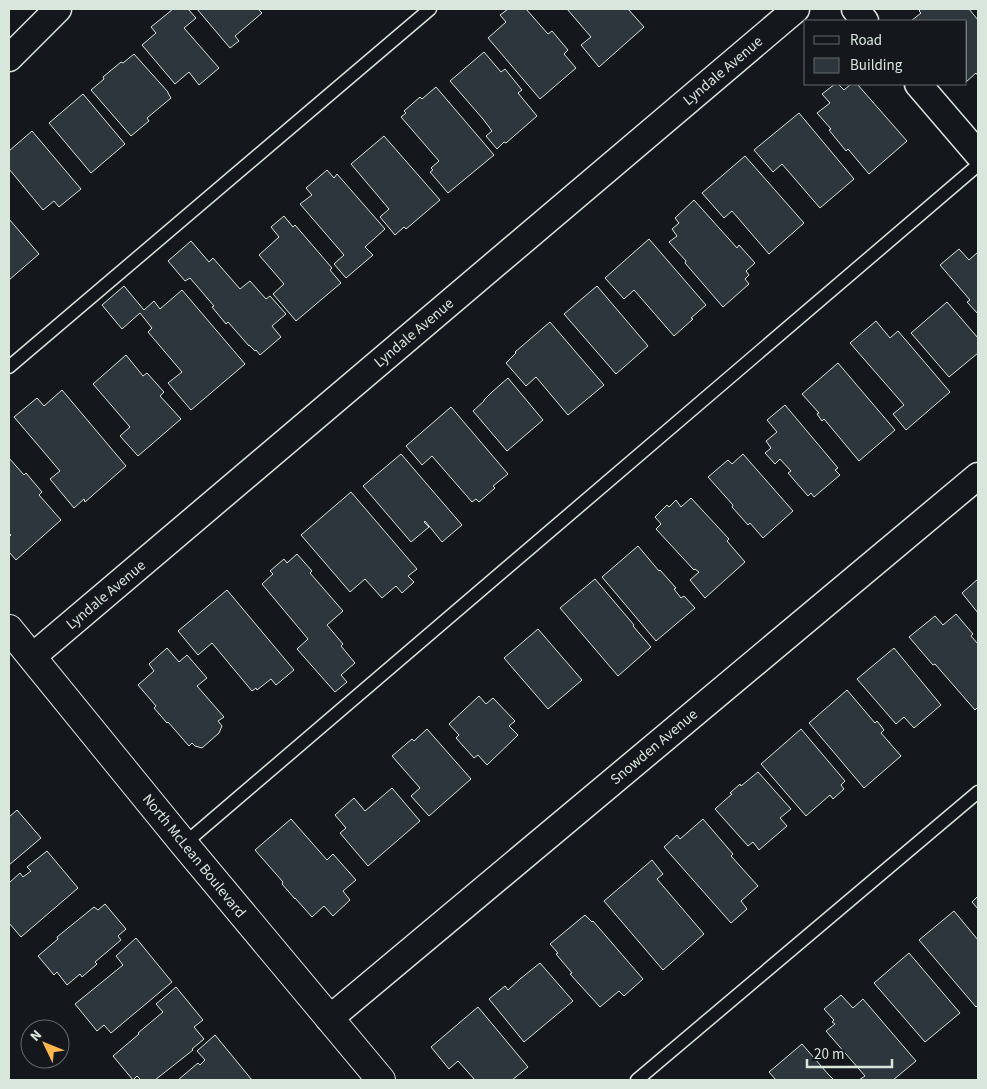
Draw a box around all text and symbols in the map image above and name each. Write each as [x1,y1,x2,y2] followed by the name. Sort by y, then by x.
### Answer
[804,20,967,85] legend
[850,30,882,51] text: Road
[679,31,767,111] street label: Lyndale Avenue
[850,55,903,76] text: Building
[370,293,458,373] street label: Lyndale Avenue
[62,555,150,635] street label: Lyndale Avenue
[606,704,702,790] street label: Snowden Avenue
[137,789,251,923] street label: North McLean Boulevard
[20,1019,70,1069] north arrow
[26,1026,47,1046] text: N
[807,1036,892,1068] scale bar
[814,1044,844,1065] text: 20 m

